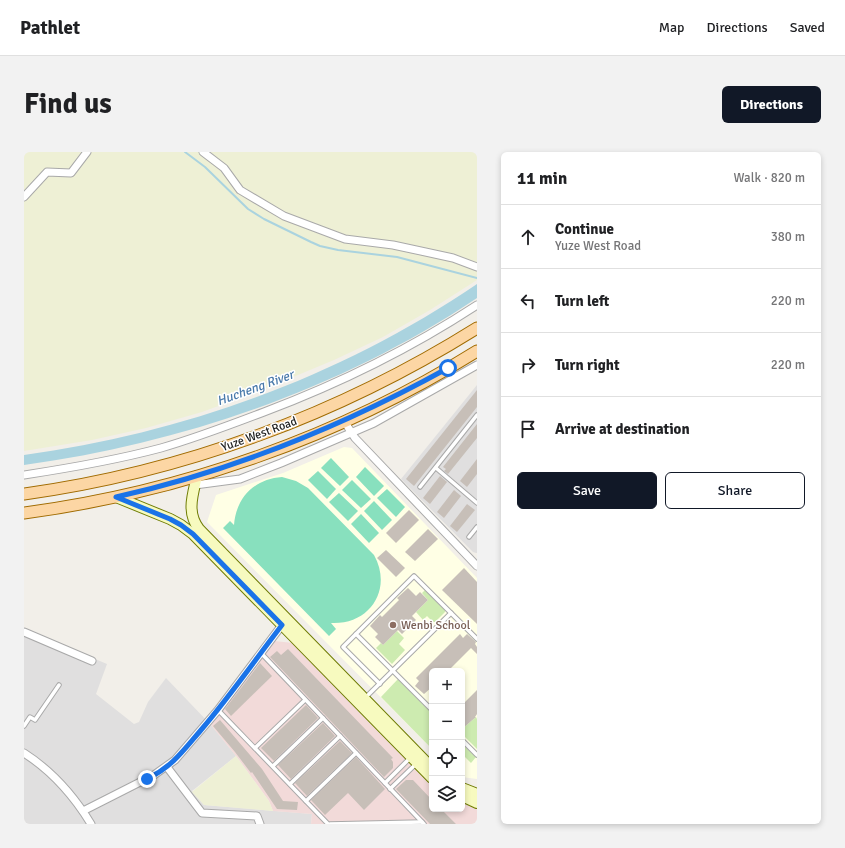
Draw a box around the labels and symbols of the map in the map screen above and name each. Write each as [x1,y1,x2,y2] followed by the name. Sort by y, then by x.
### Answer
[439,359,457,377] route start
[215,366,298,409] water label: Hucheng River
[219,414,299,455] street label: Yuze West Road
[401,618,471,633] place label: Wenbi School
[388,620,398,630] marker: Wenbi School
[138,770,156,788] route end

